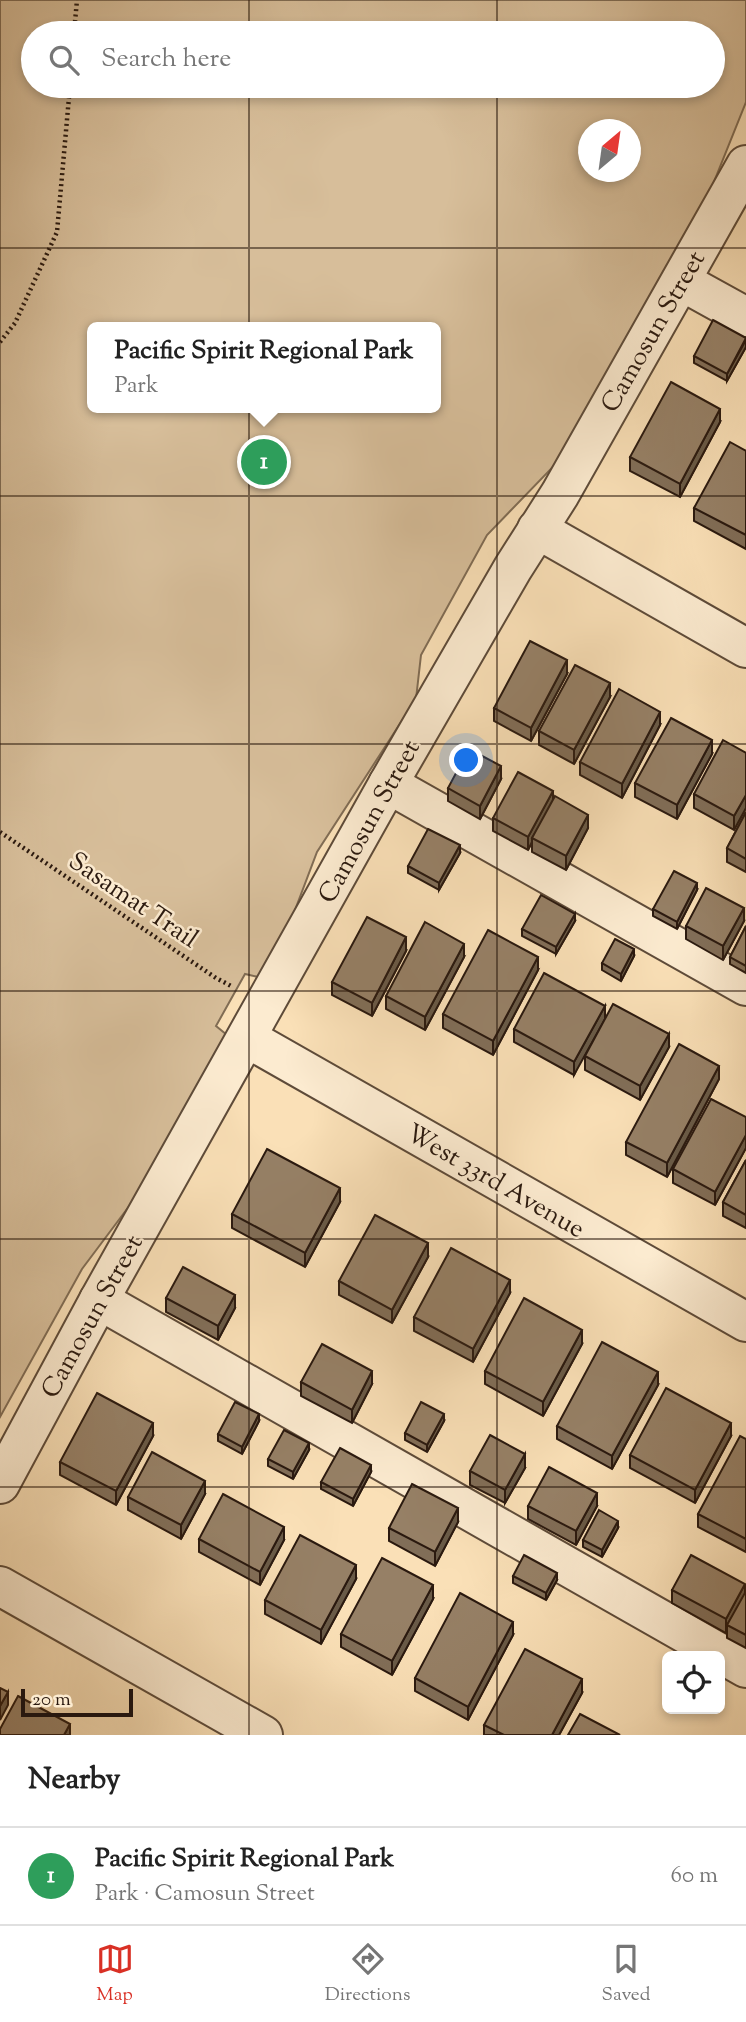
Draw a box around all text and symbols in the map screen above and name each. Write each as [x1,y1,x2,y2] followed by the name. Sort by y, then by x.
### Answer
[21,21,725,98] search box
[45,41,83,79] icon: search
[101,41,231,78] text: Search here
[578,119,641,182] north arrow
[593,244,716,420] street label: Camosun Street
[87,322,441,413] popup
[114,333,414,370] text: Pacific Spirit Regional Park
[114,370,158,403] text: Park
[241,436,287,488] pin: 1
[310,734,430,910] street label: Camosun Street
[449,743,483,777] your location
[60,844,205,958] street label: Sasamat Trail
[399,1116,591,1248] street label: West 33rd Avenue
[33,1229,153,1405] street label: Camosun Street
[662,1651,725,1714] map controls
[662,1651,725,1714] button: locate
[21,1686,133,1718] scale bar
[32,1687,71,1714] text: 20 m
[28,1759,120,1802] text: Nearby
[95,1841,394,1878] text: Pacific Spirit Regional Park
[47,1860,55,1893] text: 1
[670,1860,718,1893] text: 60 m
[95,1878,315,1911] text: Park · Camosun Street
[96,1940,134,2009] tab: Map
[325,1940,410,2009] tab: Directions
[602,1940,650,2009] tab: Saved

